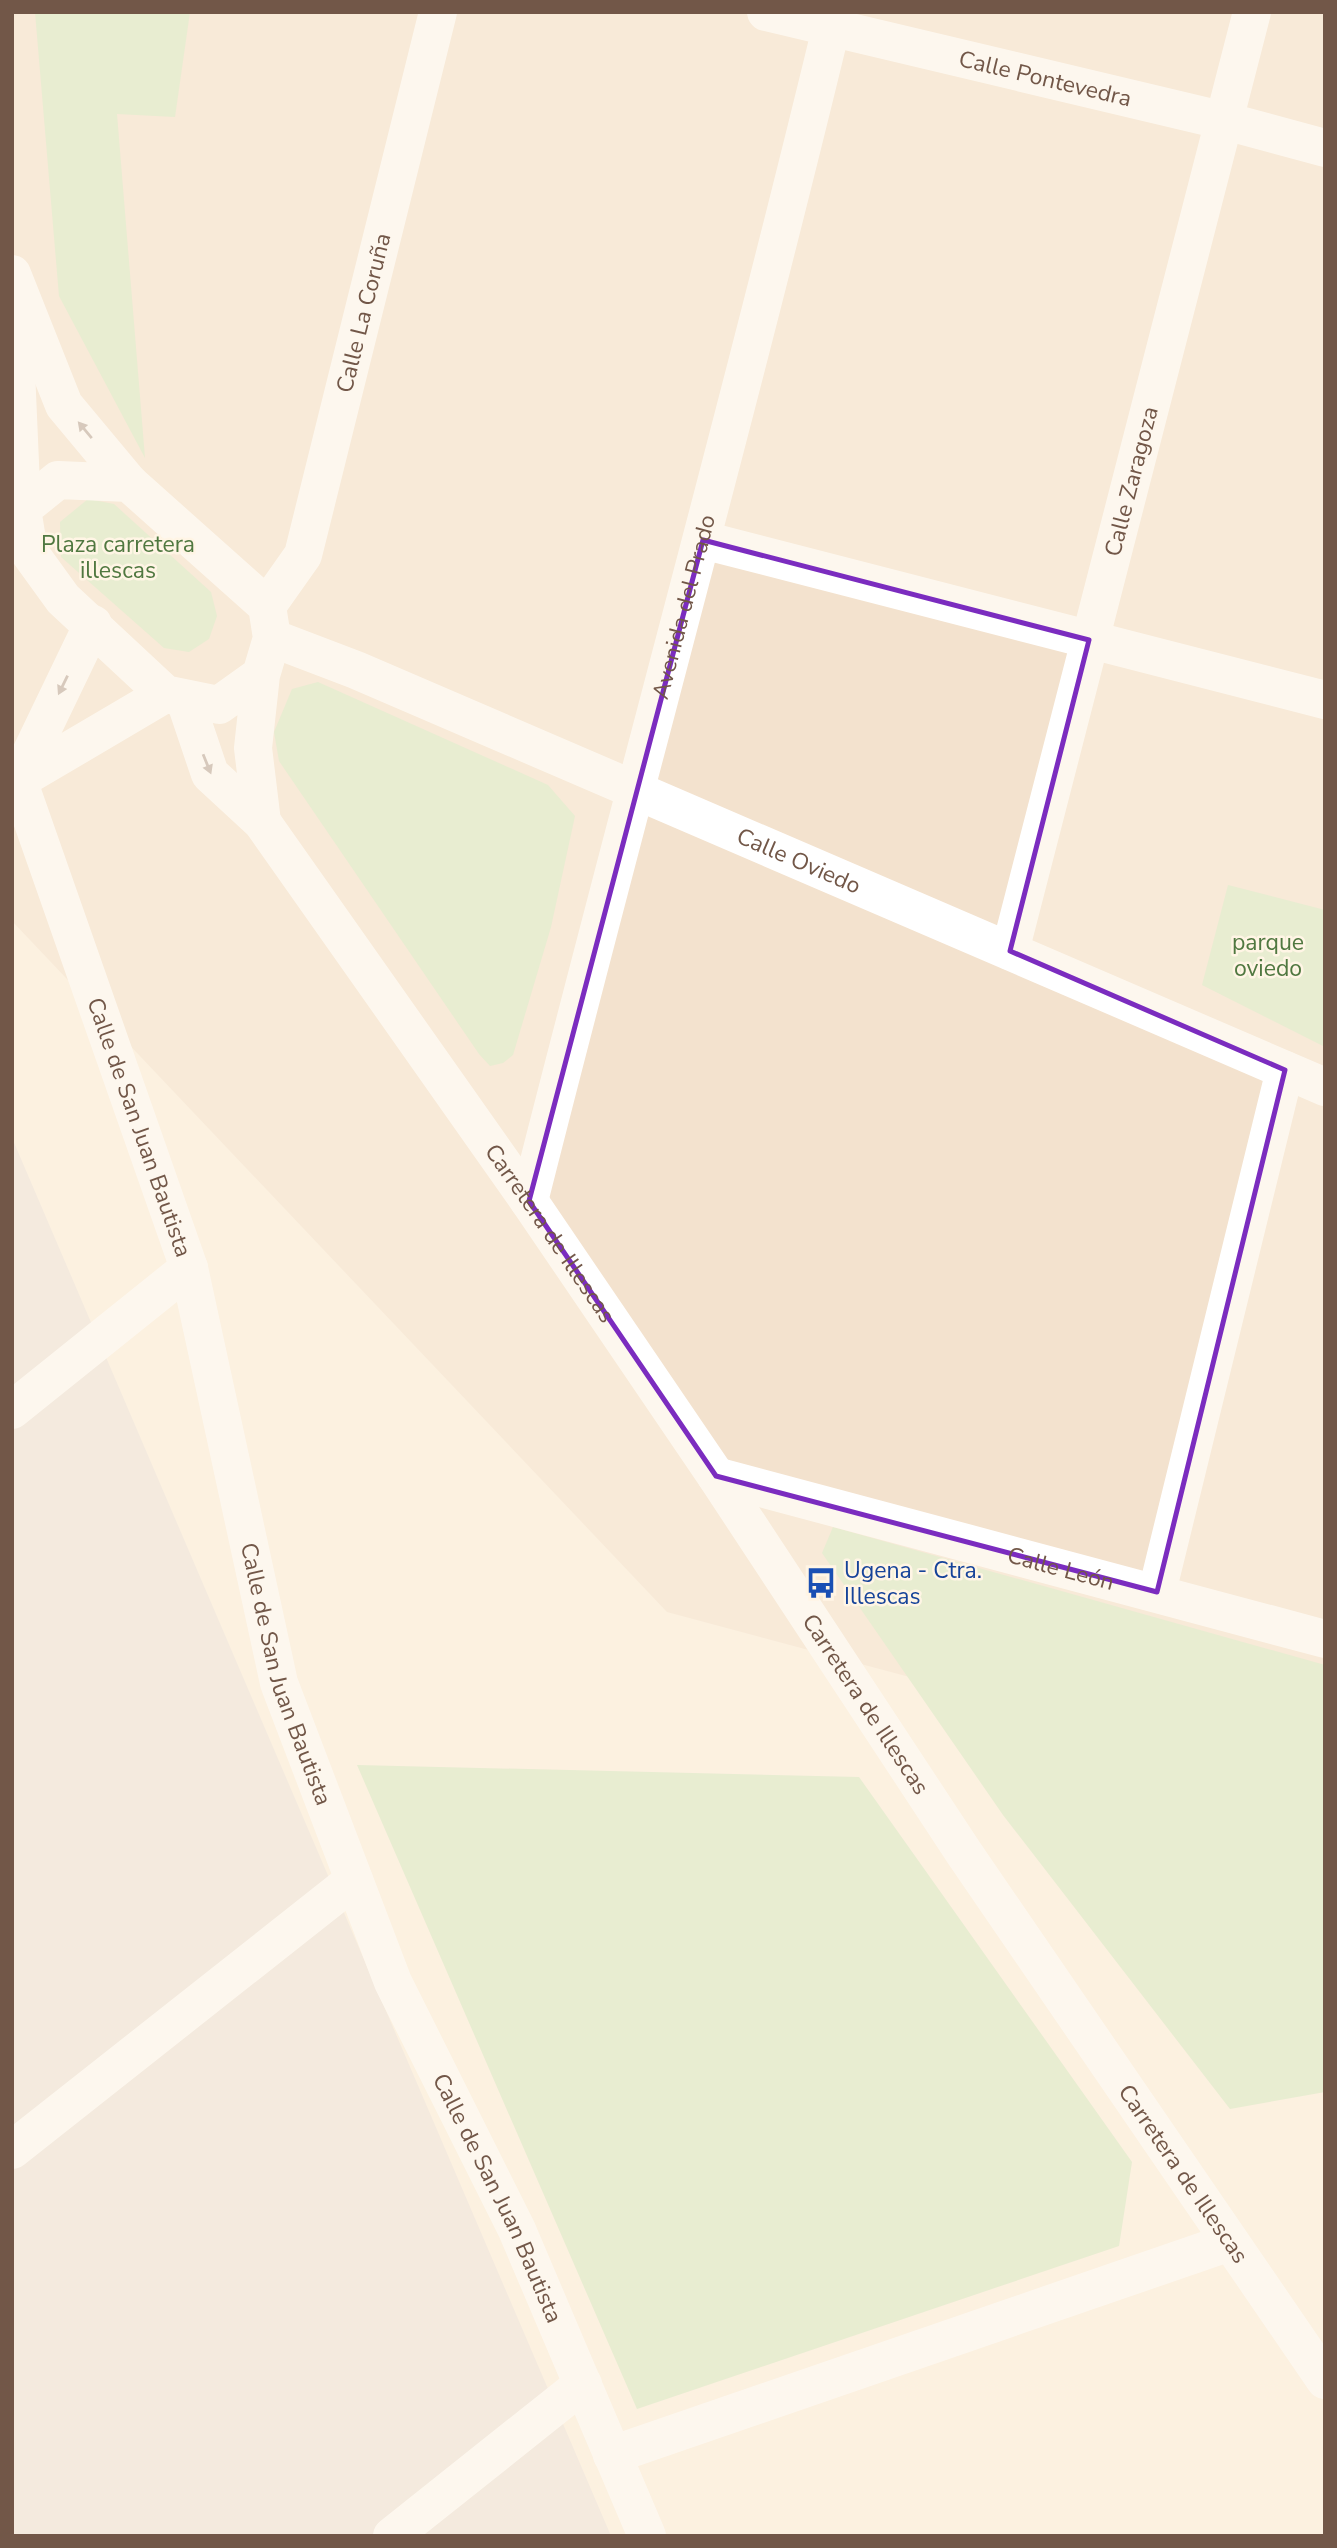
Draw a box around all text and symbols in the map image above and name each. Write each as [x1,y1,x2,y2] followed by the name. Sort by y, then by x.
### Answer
[956,43,1135,114] street label: Calle Pontevedra
[329,230,398,396] street label: Calle La Coruña
[1097,403,1166,560] street label: Calle Zaragoza
[78,422,93,440] one-way arrow
[645,511,723,702] street label: Avenida del Prado
[41,529,195,586] park label: Plaza carretera illescas
[58,675,69,695] one-way arrow
[202,754,213,775] one-way arrow
[732,821,866,901] street label: Calle Oviedo
[1232,927,1304,984] park label: parque oviedo
[79,994,199,1261] street label: Calle de San Juan Bautista
[477,1138,622,1329] street label: Carretera de Illescas
[233,1540,339,1810] street label: Calle de San Juan Bautista
[1004,1540,1118,1598] street label: Calle León
[844,1555,982,1612] place label: Ugena - Ctra. Illescas
[804,1566,838,1600] bus stop icon: Ugena - Ctra. Illescas
[795,1608,936,1801] street label: Carretera de Illescas
[425,2068,570,2328] street label: Calle de San Juan Bautista
[1111,2078,1256,2270] street label: Carretera de Illescas

